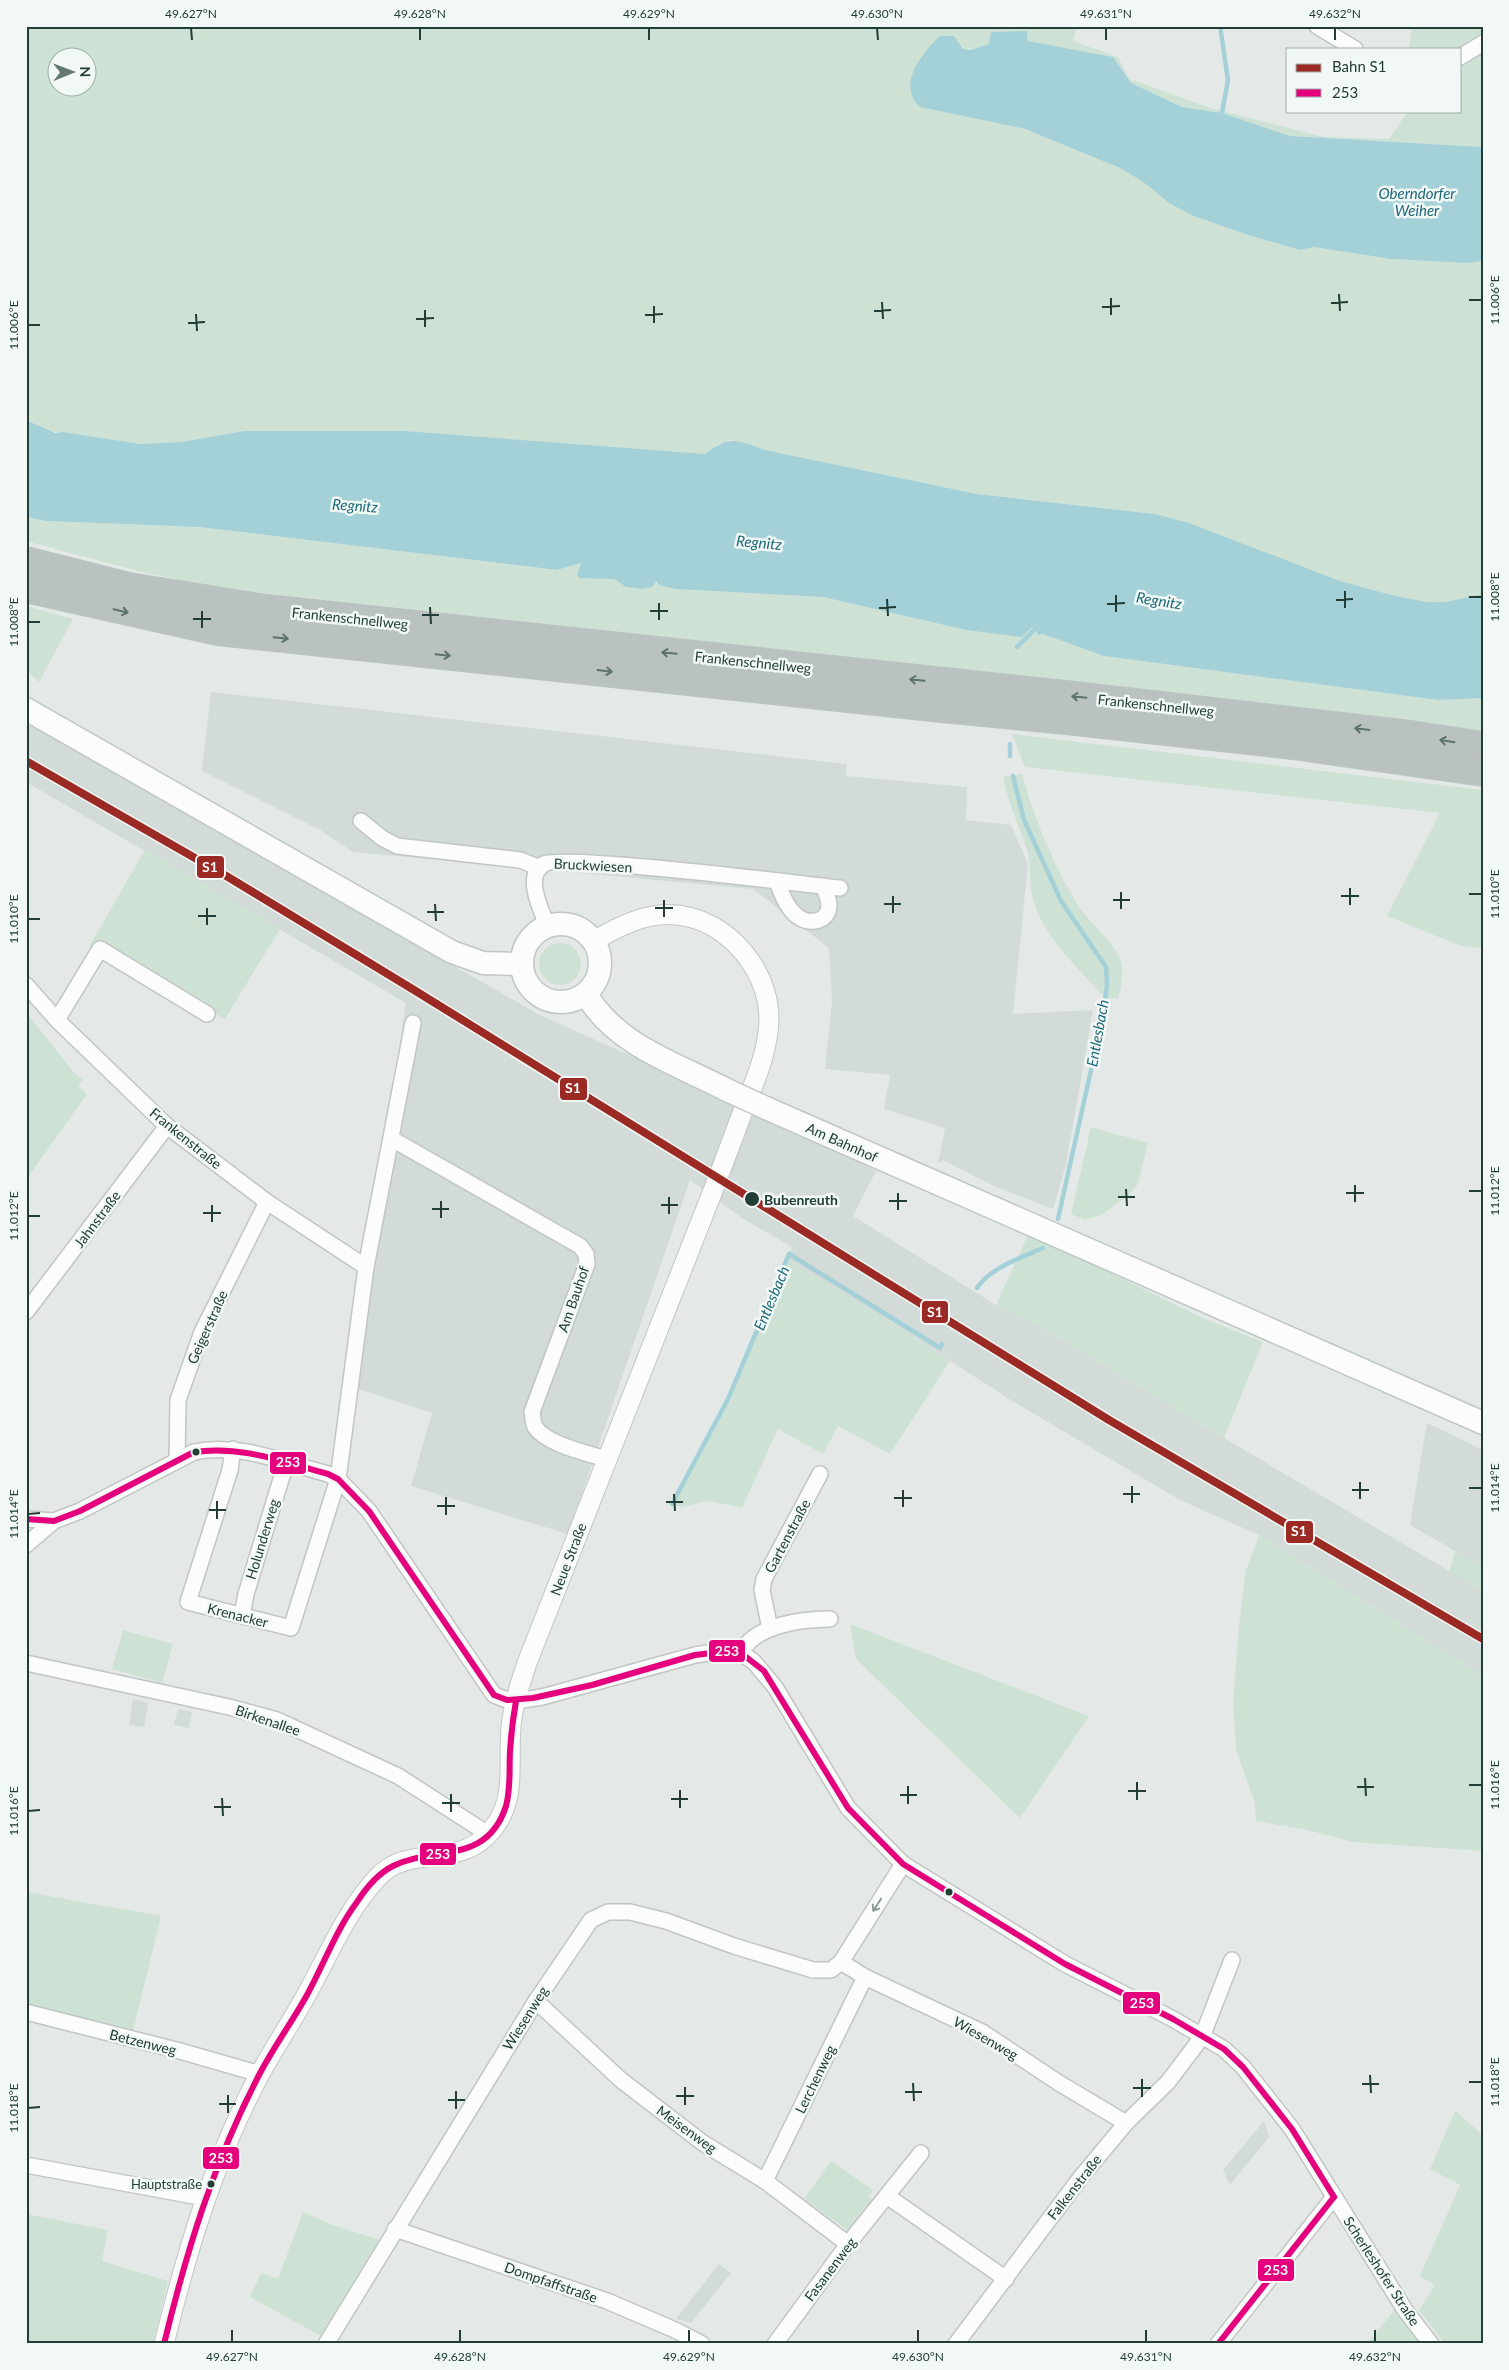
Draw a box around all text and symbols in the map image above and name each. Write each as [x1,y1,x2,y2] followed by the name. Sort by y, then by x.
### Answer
[165,6,217,21] text: 49.627°N
[394,6,446,21] text: 49.628°N
[623,6,675,21] text: 49.629°N
[851,6,903,21] text: 49.630°N
[1080,6,1132,21] text: 49.631°N
[1309,6,1361,21] text: 49.632°N
[48,48,98,98] north arrow
[1286,48,1462,112] legend
[1332,57,1386,75] text: Bahn S1
[77,66,94,77] text: N
[1332,83,1358,101] text: 253
[1379,184,1456,219] water label: Oberndorfer Weiher
[1487,275,1502,325] text: 11.006°E
[6,300,21,350] text: 11.006°E
[332,494,379,516] water label: Regnitz
[735,531,783,553] water label: Regnitz
[1487,572,1502,622] text: 11.008°E
[1135,588,1184,613] water label: Regnitz
[6,597,21,647] text: 11.008°E
[291,603,409,633] street label: Frankenschnellweg
[113,607,129,616] one-way arrow
[273,633,289,643] one-way arrow
[694,647,812,677] street label: Frankenschnellweg
[661,648,677,657] one-way arrow
[435,650,451,660] one-way arrow
[596,666,612,676] one-way arrow
[910,675,926,685] one-way arrow
[1097,690,1215,720] street label: Frankenschnellweg
[1071,692,1087,702] one-way arrow
[1355,724,1371,734] one-way arrow
[1439,735,1455,745] one-way arrow
[553,854,633,876] street label: Bruckwiesen
[196,855,225,879] line badge: S1
[202,858,218,875] text: S1
[1487,869,1502,919] text: 11.010°E
[6,894,21,944] text: 11.010°E
[1082,998,1112,1068] water label: Entlesbach
[559,1077,588,1101] line badge: S1
[565,1079,581,1096] text: S1
[147,1104,225,1172] street label: Frankenstraße
[804,1119,881,1165] street label: Am Bahnhof
[1487,1166,1502,1216] text: 11.012°E
[70,1187,124,1251] street label: Jahnstraße
[743,1190,761,1208] marker: Bubenreuth
[6,1191,21,1241] text: 11.012°E
[764,1191,838,1208] place label: Bubenreuth
[749,1263,793,1333] water label: Entlesbach
[554,1264,592,1334] street label: Am Bauhof
[183,1287,231,1367] street label: Geigerstraße
[921,1300,949,1324] line badge: S1
[927,1303,943,1320] text: S1
[191,1447,201,1457] unlabelled marker
[269,1451,307,1475] line badge: 253
[276,1453,300,1470] text: 253
[1487,1463,1502,1513] text: 11.014°E
[6,1489,21,1539] text: 11.014°E
[760,1496,814,1576] street label: Gartenstraße
[242,1497,282,1581] street label: Holunderweg
[546,1520,590,1598] street label: Neue Straße
[1285,1520,1314,1544] line badge: S1
[1291,1522,1307,1539] text: S1
[206,1599,270,1631] street label: Krenacker
[708,1639,746,1663] line badge: 253
[715,1642,739,1659] text: 253
[233,1701,303,1739] street label: Birkenallee
[1487,1760,1502,1810] text: 11.016°E
[6,1786,21,1836] text: 11.016°E
[419,1842,457,1866] line badge: 253
[426,1845,450,1862] text: 253
[944,1887,954,1897] unlabelled marker
[872,1897,882,1911] one-way arrow
[499,1983,551,2053] street label: Wiesenweg
[1122,1991,1161,2015] line badge: 253
[1130,1994,1154,2011] text: 253
[951,2013,1021,2063] street label: Wiesenweg
[108,2025,178,2059] street label: Betzenweg
[791,2042,839,2116] street label: Lerchenweg
[1487,2057,1502,2107] text: 11.018°E
[6,2083,21,2133] text: 11.018°E
[654,2101,720,2157] street label: Meisenweg
[202,2146,240,2170] line badge: 253
[209,2149,233,2166] text: 253
[1043,2151,1105,2223] street label: Falkenstraße
[131,2176,202,2192] place label: Hauptstraße
[206,2179,216,2189] marker: Hauptstraße
[1340,2213,1424,2329] street label: Scherleshofer Straße
[801,2234,859,2304] street label: Fasanenweg
[502,2258,600,2306] street label: Dompfaffstraße
[1257,2258,1295,2282] line badge: 253
[1264,2261,1288,2278] text: 253
[206,2349,258,2364] text: 49.627°N
[434,2349,486,2364] text: 49.628°N
[663,2349,715,2364] text: 49.629°N
[892,2349,944,2364] text: 49.630°N
[1120,2349,1172,2364] text: 49.631°N
[1349,2349,1401,2364] text: 49.632°N

